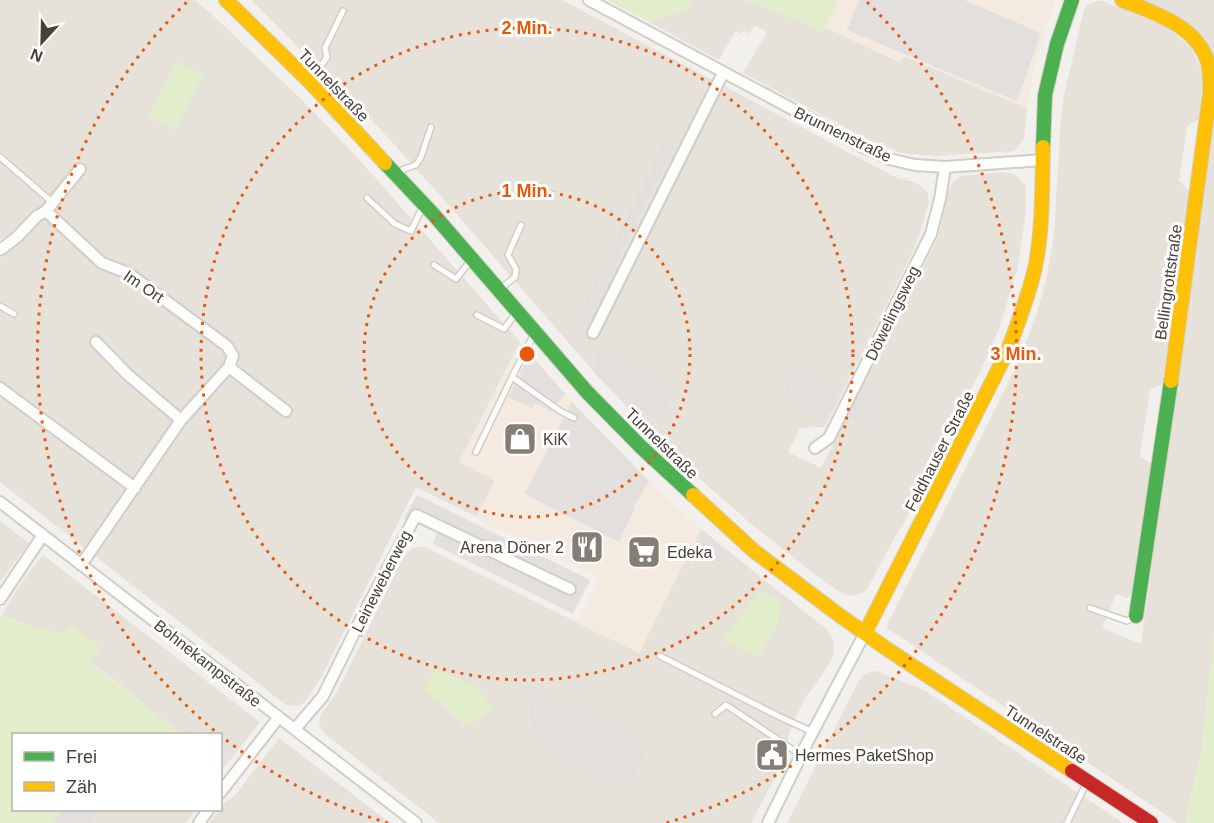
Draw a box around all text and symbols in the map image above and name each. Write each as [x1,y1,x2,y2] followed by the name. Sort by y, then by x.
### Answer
[12,12,72,72] north arrow
[501,18,553,38] text: 2 Min.
[28,45,45,65] text: N
[295,46,372,125] street label: Tunnelstraße
[791,104,894,165] street label: Brunnenstraße
[501,181,553,201] text: 1 Min.
[1152,223,1185,341] street label: Bellingrottstraße
[862,263,923,363] street label: Döwelingsweg
[121,267,167,306] street label: Im Ort
[517,344,537,364] centre of rings
[990,344,1042,364] text: 3 Min.
[902,388,977,514] street label: Feldhauser Straße
[622,405,701,482] street label: Tunnelstraße
[502,421,538,457] shop icon: KiK
[543,431,568,448] place label: KiK
[348,527,414,635] street label: Leineweberweg
[569,529,605,565] restaurant icon: Arena Döner 2
[626,534,662,570] supermarket icon: Edeka
[460,539,564,556] place label: Arena Döner 2
[667,544,712,561] place label: Edeka
[151,616,265,710] street label: Bohnekampstraße
[1002,702,1090,767] street label: Tunnelstraße
[12,733,222,811] legend
[754,737,790,773] public building icon: Hermes PaketShop
[66,747,97,767] text: Frei
[795,747,934,764] place label: Hermes PaketShop
[66,777,97,797] text: Zäh

